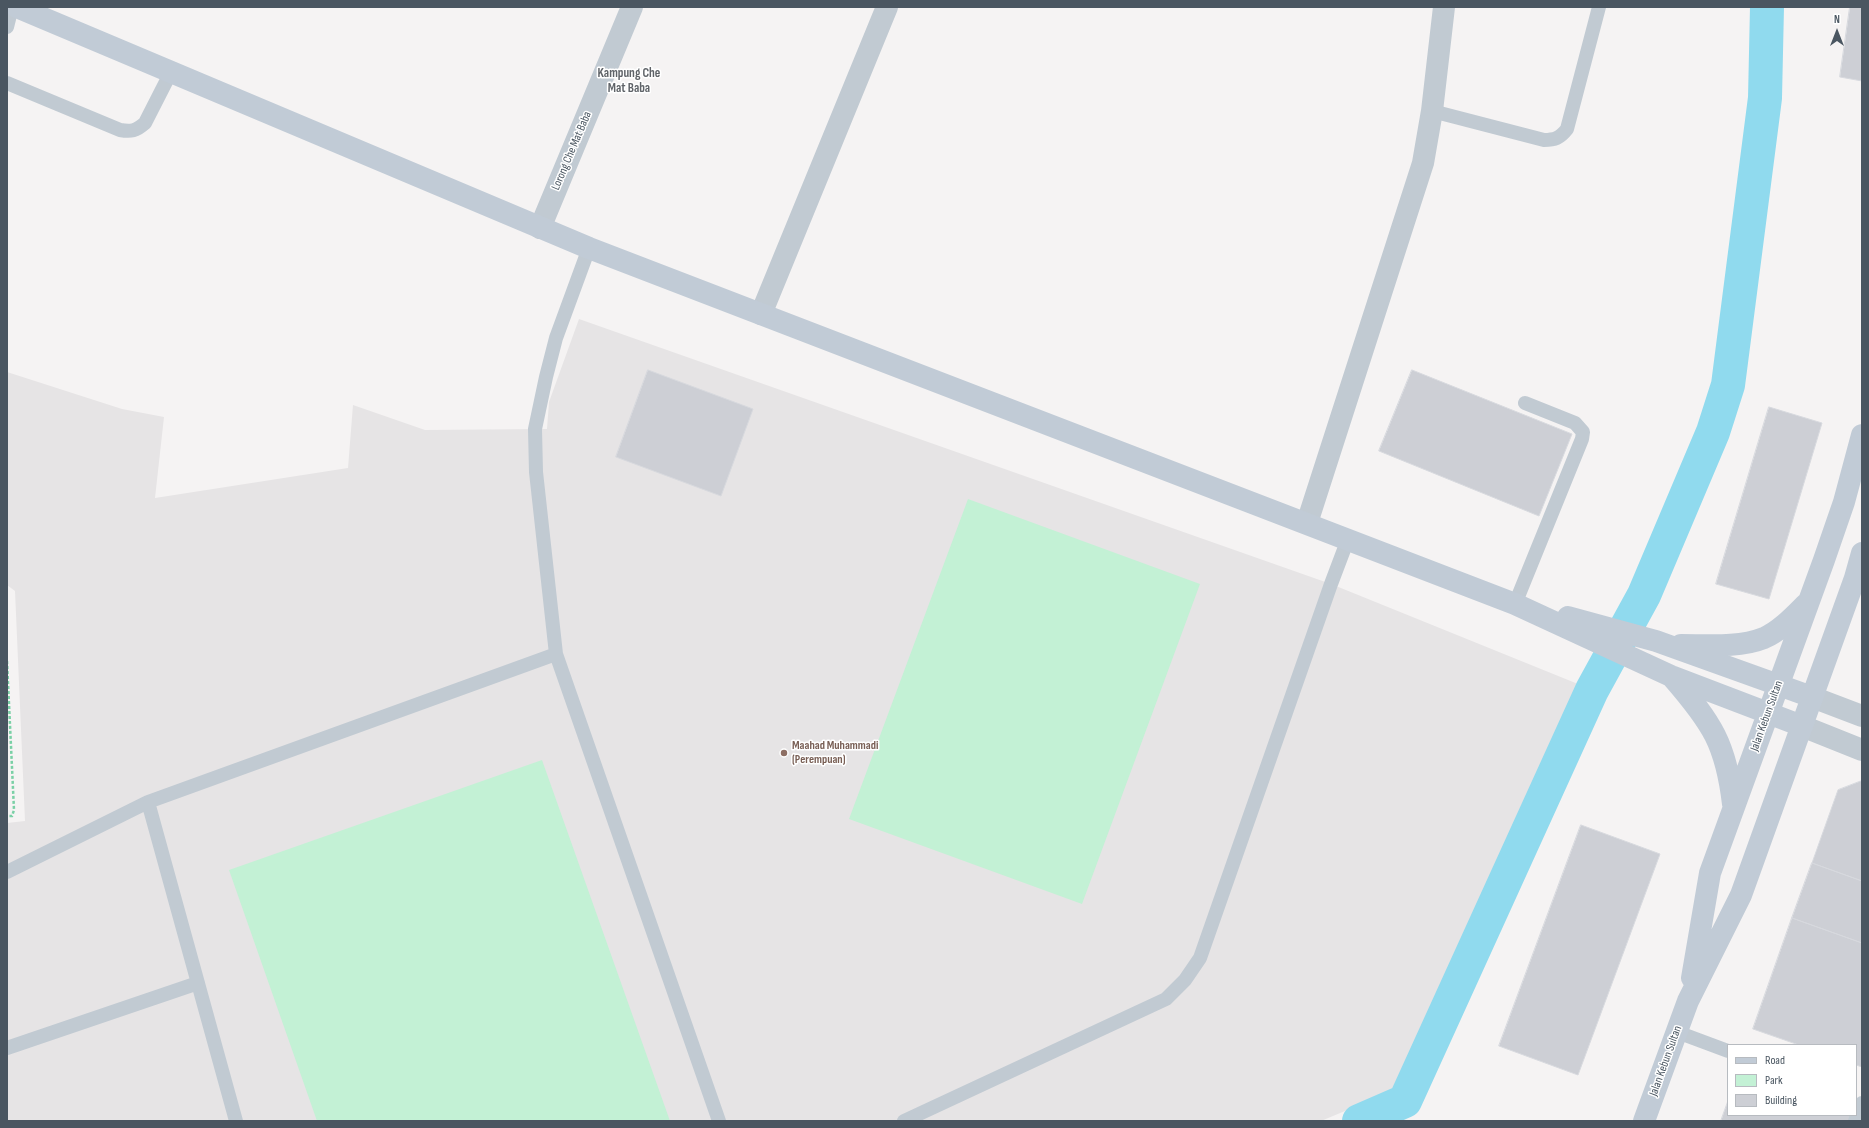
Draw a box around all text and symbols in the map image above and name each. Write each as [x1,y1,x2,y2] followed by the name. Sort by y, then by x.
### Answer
[1817,12,1857,52] north arrow
[1834,13,1840,26] text: N
[598,66,660,97] district label: Kampung Che Mat Baba
[549,110,595,192] street label: Lorong Che Mat Baba
[1748,679,1786,753] street label: Jalan Kebun Sultan
[792,739,878,767] place label: Maahad Muhammadi (Perempuan)
[779,748,789,758] marker: Maahad Muhammadi (Perempuan)
[1647,1024,1685,1098] street label: Jalan Kebun Sultan
[1727,1044,1857,1116] legend
[1765,1053,1785,1068] text: Road
[1765,1073,1783,1088] text: Park
[1765,1093,1797,1108] text: Building

